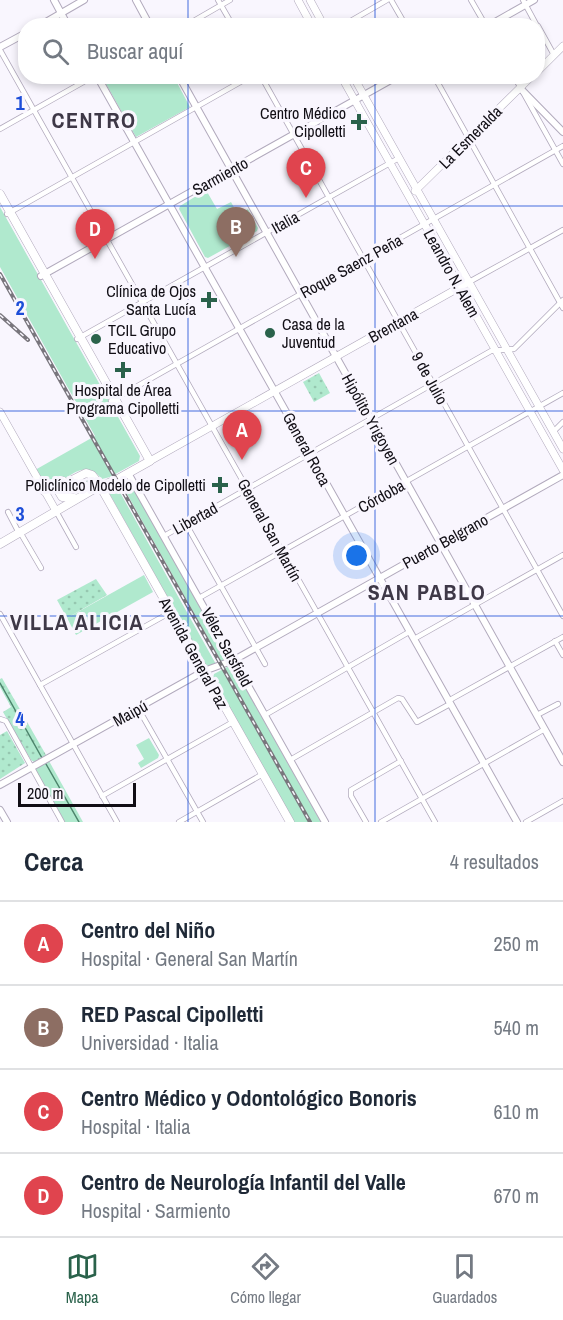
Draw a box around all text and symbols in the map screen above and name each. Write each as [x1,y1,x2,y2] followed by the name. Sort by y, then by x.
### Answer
[18,18,545,84] search box
[39,35,72,68] icon: search
[87,36,183,66] text: Buscar aquí
[15,89,25,116] text: 1
[434,100,507,173] street label: La Esmeralda
[260,102,346,142] place label: Centro Médico Cipolletti
[51,105,137,135] district label: CENTRO
[350,113,368,131] marker: Centro Médico Cipolletti
[286,148,326,198] pin: C
[188,152,252,200] street label: Sarmiento
[267,205,303,239] street label: Italia
[216,208,256,257] pin: B
[76,210,115,259] pin: D
[419,225,485,321] street label: Leandro N. Alem
[296,228,407,303] street label: Roque Saenz Peña
[106,280,197,320] place label: Clínica de Ojos Santa Lucía
[200,291,218,309] marker: Clínica de Ojos Santa Lucía
[15,294,25,321] text: 2
[364,302,422,348] street label: Brentana
[282,313,345,353] place label: Casa de la Juventud
[108,319,176,359] place label: TCIL Grupo Educativo
[263,326,277,340] marker: Casa de la Juventud
[89,332,103,346] marker: TCIL Grupo Educativo
[407,348,453,408] street label: 9 de Julio
[114,361,132,379] marker: Hospital de Área Programa Cipolletti
[337,369,405,469] street label: Hipólito Yrigoyen
[66,379,180,419] place label: Hospital de Área Programa Cipolletti
[278,408,337,490] street label: General Roca
[222,410,262,460] pin: A
[25,474,206,496] place label: Policlínico Modelo de Cipolletti
[354,474,409,518] street label: Córdoba
[233,475,307,585] street label: General San Martín
[211,476,229,494] marker: Policlínico Modelo de Cipolletti
[169,497,221,539] street label: Libertad
[15,500,25,527] text: 3
[398,508,492,574] street label: Puerto Belgrano
[342,541,371,570] your location
[368,577,486,607] district label: SAN PABLO
[154,592,234,713] street label: Avenida General Paz
[196,603,258,691] street label: Vélez Sarsfield
[10,607,144,637] district label: VILLA ALICIA
[109,695,151,731] street label: Maipú
[15,705,25,732] text: 4
[18,780,136,808] scale bar
[27,782,63,804] text: 200 m
[24,844,83,879] text: Cerca
[450,848,539,875] text: 4 resultados
[81,915,215,945] text: Centro del Niño
[38,930,49,957] text: A
[493,930,539,957] text: 250 m
[81,945,298,972] text: Hospital · General San Martín
[81,999,263,1029] text: RED Pascal Cipolletti
[38,1014,49,1041] text: B
[493,1014,539,1041] text: 540 m
[81,1029,219,1056] text: Universidad · Italia
[81,1083,417,1113] text: Centro Médico y Odontológico Bonoris
[38,1098,49,1125] text: C
[493,1098,539,1125] text: 610 m
[81,1113,190,1140] text: Hospital · Italia
[81,1167,406,1197] text: Centro de Neurología Infantil del Valle
[38,1182,49,1209] text: D
[493,1182,539,1209] text: 670 m
[81,1197,231,1224] text: Hospital · Sarmiento
[66,1250,99,1308] tab: Mapa
[230,1250,301,1308] tab: Cómo llegar
[432,1250,497,1308] tab: Guardados

